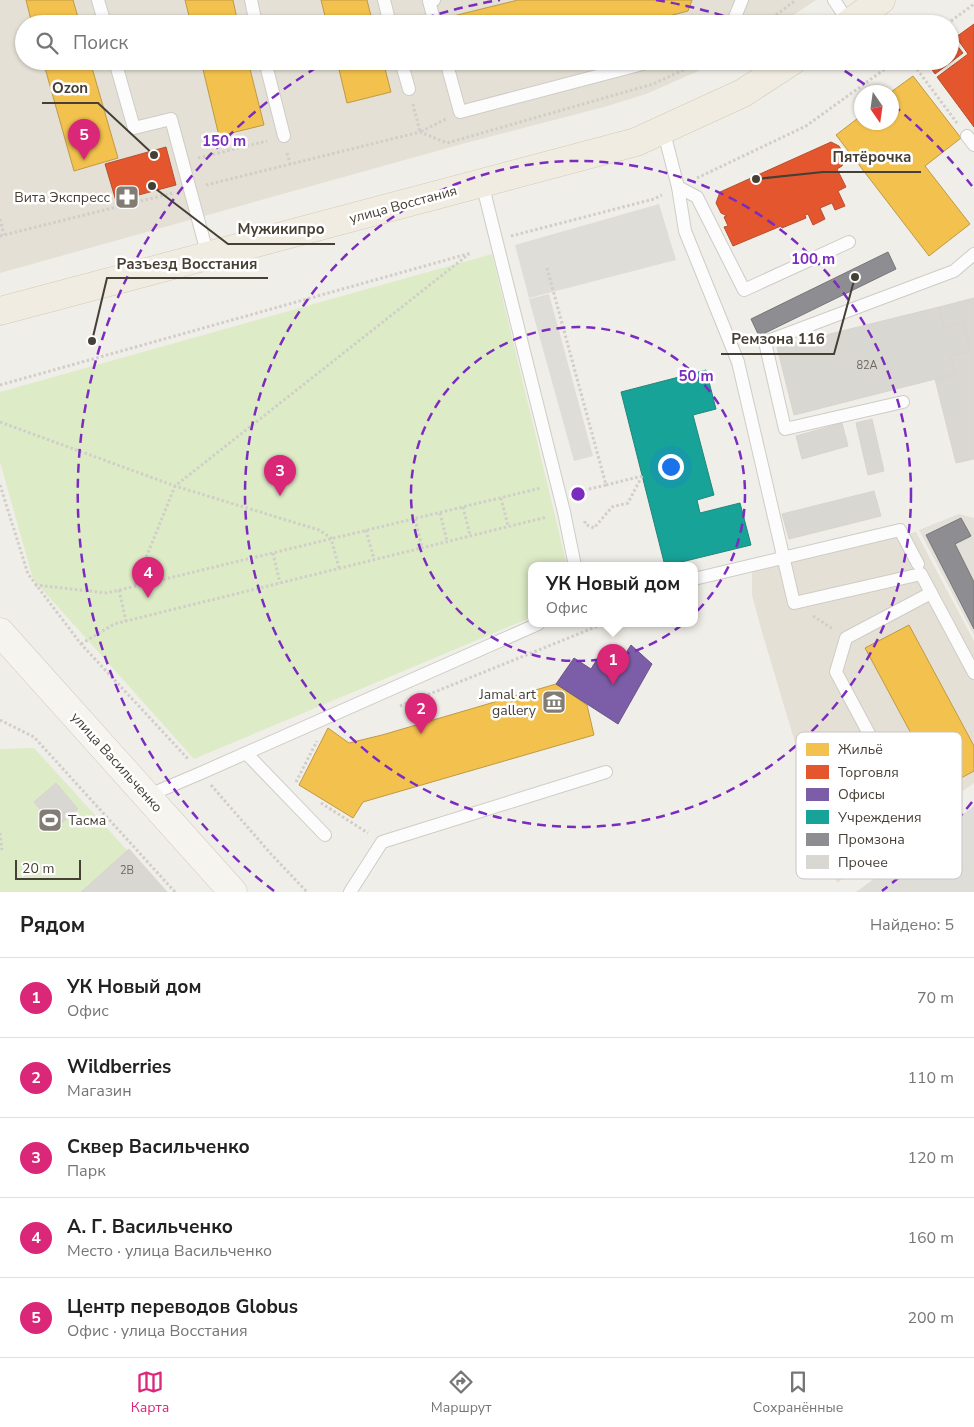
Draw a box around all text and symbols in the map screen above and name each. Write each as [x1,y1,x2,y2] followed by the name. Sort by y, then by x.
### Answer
[15,15,959,70] search box
[33,29,61,57] icon: search
[73,30,128,56] text: Поиск
[42,73,98,103] callout: Ozon
[52,78,88,98] text: Ozon
[854,85,899,130] north arrow
[68,119,100,160] pin: 5
[202,131,246,151] text: 150 m
[823,142,921,172] callout: Пятёрочка
[833,147,911,167] text: Пятёрочка
[347,181,459,228] street label: улица Восстания
[114,184,140,210] pharmacy icon: Вита Экспресс
[14,188,110,207] place label: Вита Экспресс
[228,214,335,244] callout: Мужикипро
[237,219,325,239] text: Мужикипро
[107,248,268,278] callout: Разъезд Восстания
[791,249,835,269] text: 100 m
[117,254,257,274] text: Разъезд Восстания
[721,324,834,354] callout: Ремзона 116
[731,329,825,349] text: Ремзона 116
[856,358,878,373] house number: 82А
[678,366,714,386] text: 50 m
[658,454,684,480] your location
[264,455,296,496] pin: 3
[569,485,587,503] centre of rings
[132,557,164,598] pin: 4
[528,562,698,627] popup
[546,571,680,597] text: УК Новый дом
[546,597,588,619] text: Офис
[597,644,629,685] pin: 1
[478,685,537,720] place label: Jamal art gallery
[541,689,567,715] museum icon: Jamal art gallery
[405,693,437,734] pin: 2
[66,708,167,817] street label: улица Васильченко
[796,732,962,879] legend
[838,740,883,759] text: Жильё
[838,763,899,782] text: Торговля
[838,785,885,804] text: Офисы
[37,807,63,833] sports icon: Тасма
[837,808,921,827] text: Учреждения
[68,811,106,830] place label: Тасма
[838,830,905,849] text: Промзона
[838,853,888,872] text: Прочее
[15,857,81,880] scale bar
[22,859,54,878] text: 20 m
[120,863,134,878] house number: 2В
[20,911,85,939] text: Рядом
[870,914,954,936] text: Найдено: 5
[67,974,202,1000] text: УК Новый дом
[31,987,41,1009] text: 1
[917,987,954,1009] text: 70 m
[67,1000,109,1022] text: Офис
[67,1054,171,1080] text: Wildberries
[31,1067,41,1089] text: 2
[907,1067,954,1089] text: 110 m
[67,1080,132,1102] text: Магазин
[67,1134,250,1160] text: Сквер Васильченко
[31,1147,41,1169] text: 3
[907,1147,954,1169] text: 120 m
[67,1160,106,1182] text: Парк
[67,1214,233,1240] text: А. Г. Васильченко
[31,1227,41,1249] text: 4
[907,1227,954,1249] text: 160 m
[67,1240,272,1262] text: Место · улица Васильченко
[67,1294,298,1320] text: Центр переводов Globus
[31,1307,41,1329] text: 5
[907,1307,954,1329] text: 200 m
[67,1320,248,1342] text: Офис · улица Восстания
[131,1368,169,1417] tab: Карта
[431,1368,491,1417] tab: Маршрут
[753,1368,843,1417] tab: Сохранённые

